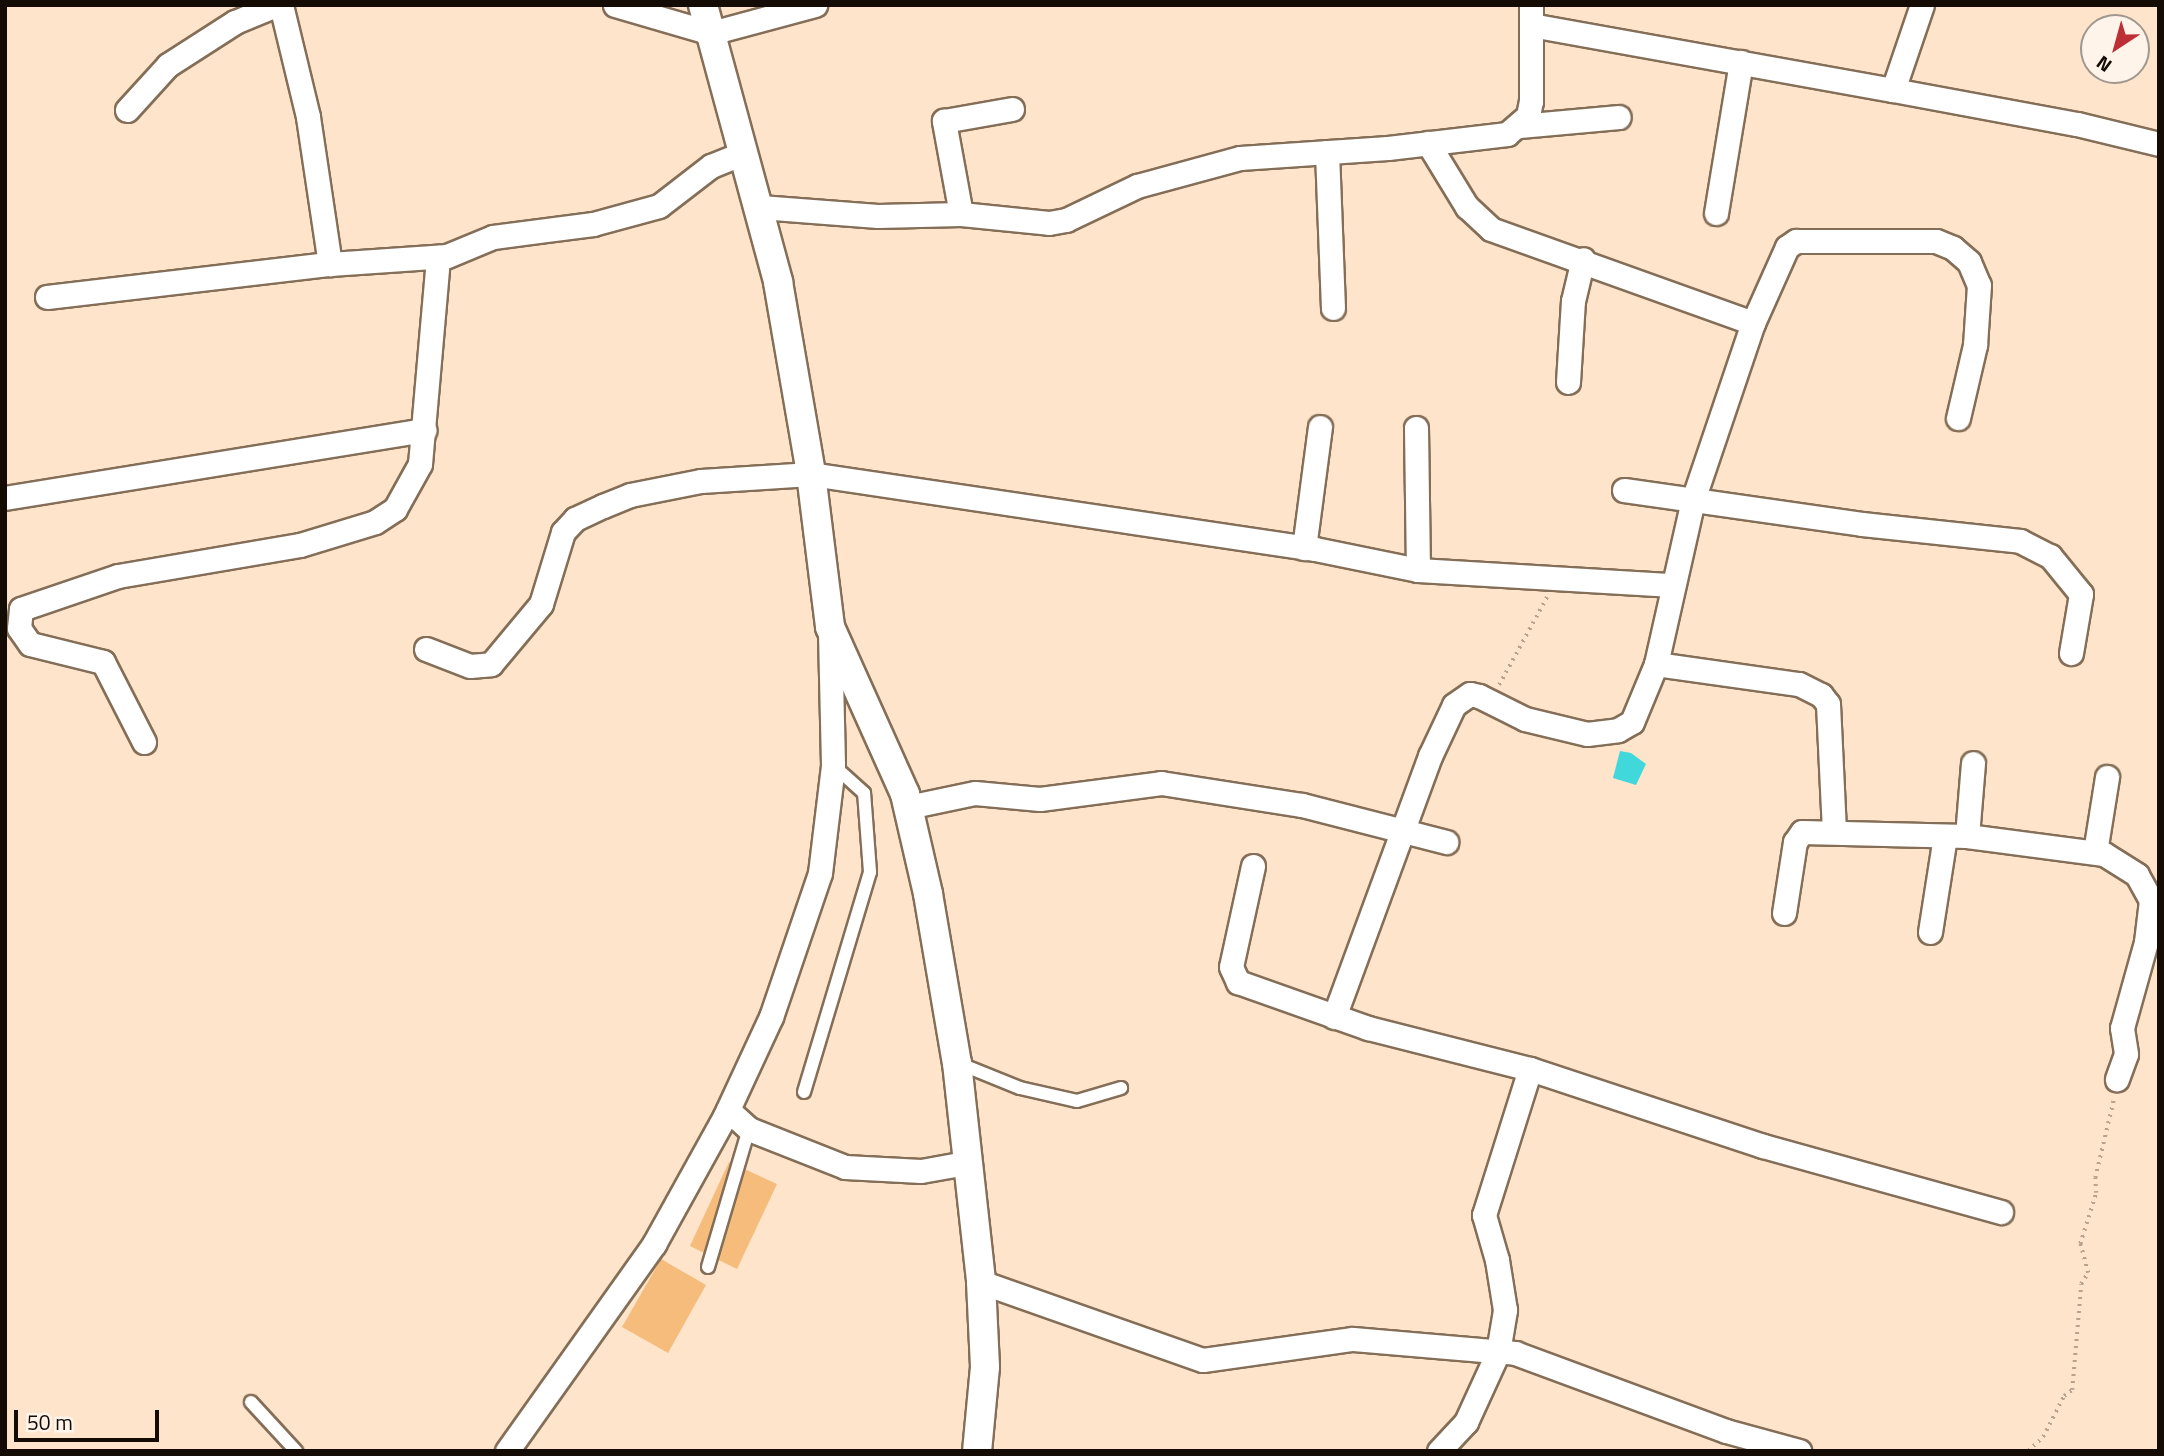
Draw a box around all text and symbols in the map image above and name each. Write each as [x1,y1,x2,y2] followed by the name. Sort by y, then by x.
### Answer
[2080,14,2150,84] north arrow
[2090,49,2117,80] text: N
[18,1396,163,1440] scale bar
[27,1406,73,1438] text: 50 m

